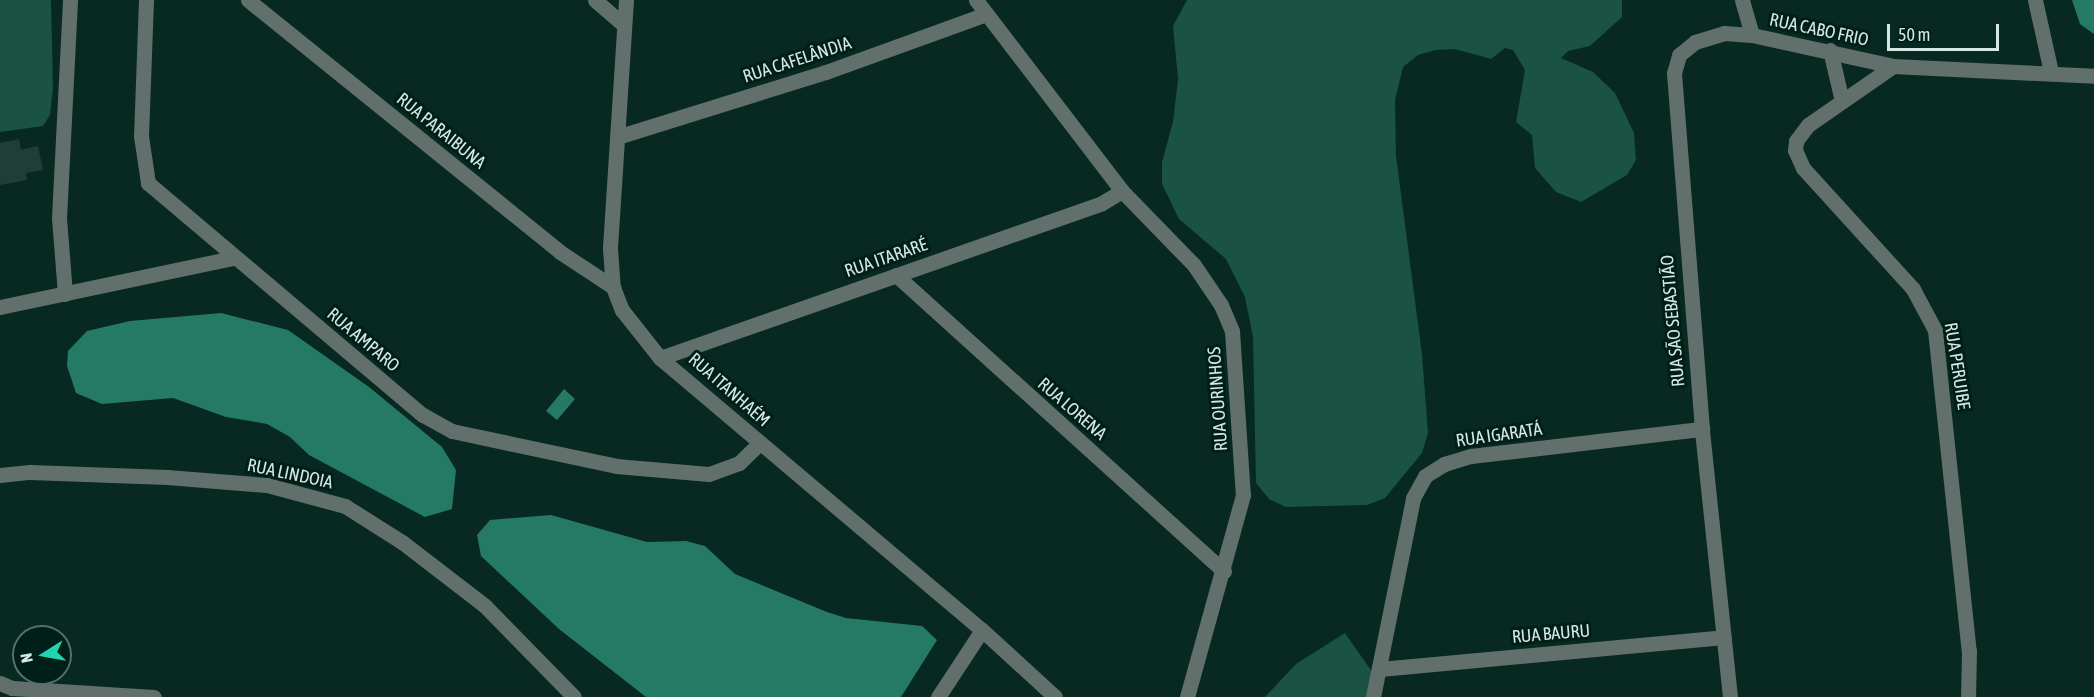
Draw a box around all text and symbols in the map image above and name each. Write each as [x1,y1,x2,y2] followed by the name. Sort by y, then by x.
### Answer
[1768,9,1870,51] street label: RUA CABO FRIO
[1890,12,2002,50] scale bar
[1898,24,1930,45] text: 50 m
[740,32,854,88] street label: RUA CAFELÂNDIA
[392,88,490,174] street label: RUA PARAIBUNA
[842,234,930,282] street label: RUA ITARARÉ
[1656,254,1690,388] street label: RUA SÃO SEBASTIÃO
[322,303,404,377] street label: RUA AMPARO
[1939,321,1975,411] street label: RUA PERUIBE
[1204,346,1232,452] street label: RUA OURINHOS
[684,349,774,431] street label: RUA ITANHAÉM
[1033,373,1111,445] street label: RUA LORENA
[1454,418,1544,452] street label: RUA IGARATÁ
[245,454,335,494] street label: RUA LINDOIA
[1511,620,1591,648] street label: RUA BAURU
[12,625,72,685] north arrow
[17,652,36,664] text: N

